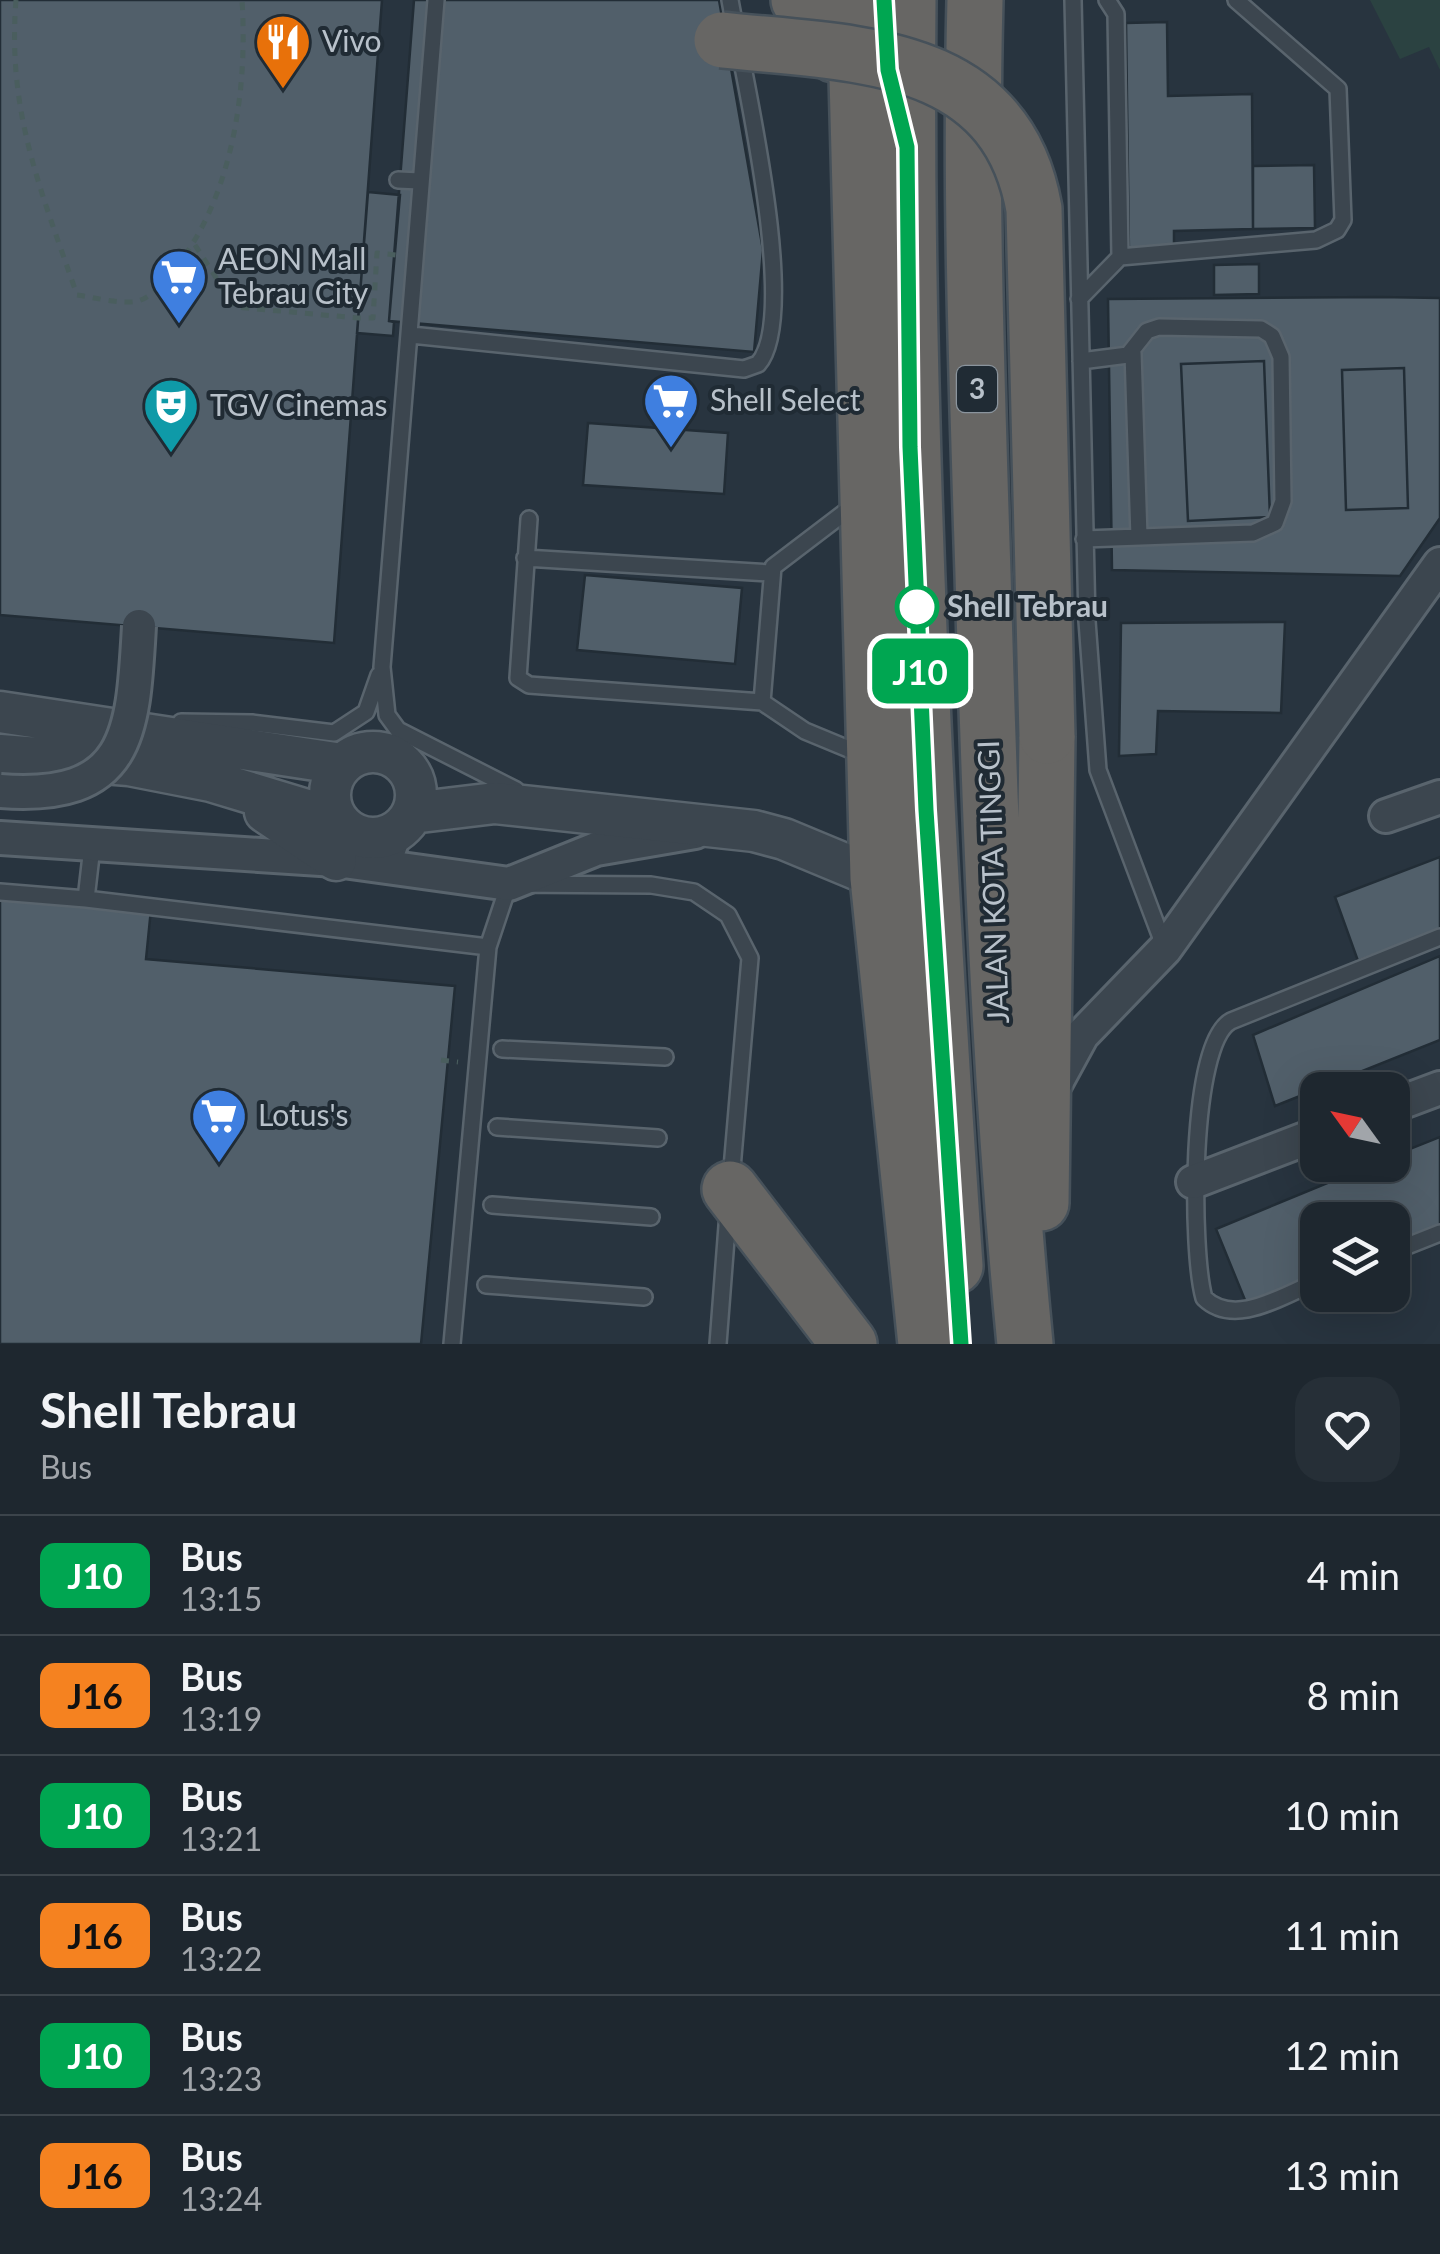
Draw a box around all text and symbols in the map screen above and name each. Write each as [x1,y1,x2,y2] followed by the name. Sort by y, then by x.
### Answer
[253,12,313,91] restaurant icon: Vivo
[322,22,382,58] place label: Vivo
[218,240,369,310] place label: AEON Mall Tebrau City
[149,247,209,326] supermarket icon: AEON Mall Tebrau City
[957,366,997,412] road number: 3
[641,371,701,450] supermarket icon: Shell Select
[141,376,201,455] theatre icon: TGV Cinemas
[710,381,861,417] place label: Shell Select
[210,386,388,422] place label: TGV Cinemas
[896,586,938,628] marker: Shell Tebrau
[947,587,1108,623] place label: Shell Tebrau
[862,638,978,704] line badge: J10
[892,650,948,692] text: J10
[969,740,1015,1024] street label: JALAN KOTA TINGGI
[1300,1072,1410,1182] north arrow
[1300,1072,1410,1312] map controls
[189,1086,249,1165] supermarket icon: Lotus's
[258,1096,348,1132] place label: Lotus's
[1300,1202,1410,1312] button: layers
[1295,1377,1400,1482] button: heart
[40,1381,298,1438] text: Shell Tebrau
[40,1447,92,1486] text: Bus
[180,1533,243,1579] text: Bus
[1307,1552,1400,1598] text: 4 min
[67,1554,123,1596] text: J10
[180,1579,262,1618] text: 13:15
[180,1653,243,1699] text: Bus
[1307,1672,1400,1718] text: 8 min
[67,1674,123,1716] text: J16
[180,1699,262,1738] text: 13:19
[180,1773,243,1819] text: Bus
[1285,1792,1400,1838] text: 10 min
[67,1794,123,1836] text: J10
[180,1819,262,1858] text: 13:21
[180,1893,243,1939] text: Bus
[1285,1912,1400,1958] text: 11 min
[67,1914,123,1956] text: J16
[180,1939,262,1978] text: 13:22
[180,2013,243,2059] text: Bus
[1285,2032,1400,2078] text: 12 min
[67,2034,123,2076] text: J10
[180,2059,262,2098] text: 13:23
[180,2133,243,2179] text: Bus
[1285,2152,1400,2198] text: 13 min
[67,2154,123,2196] text: J16
[180,2179,262,2218] text: 13:24

